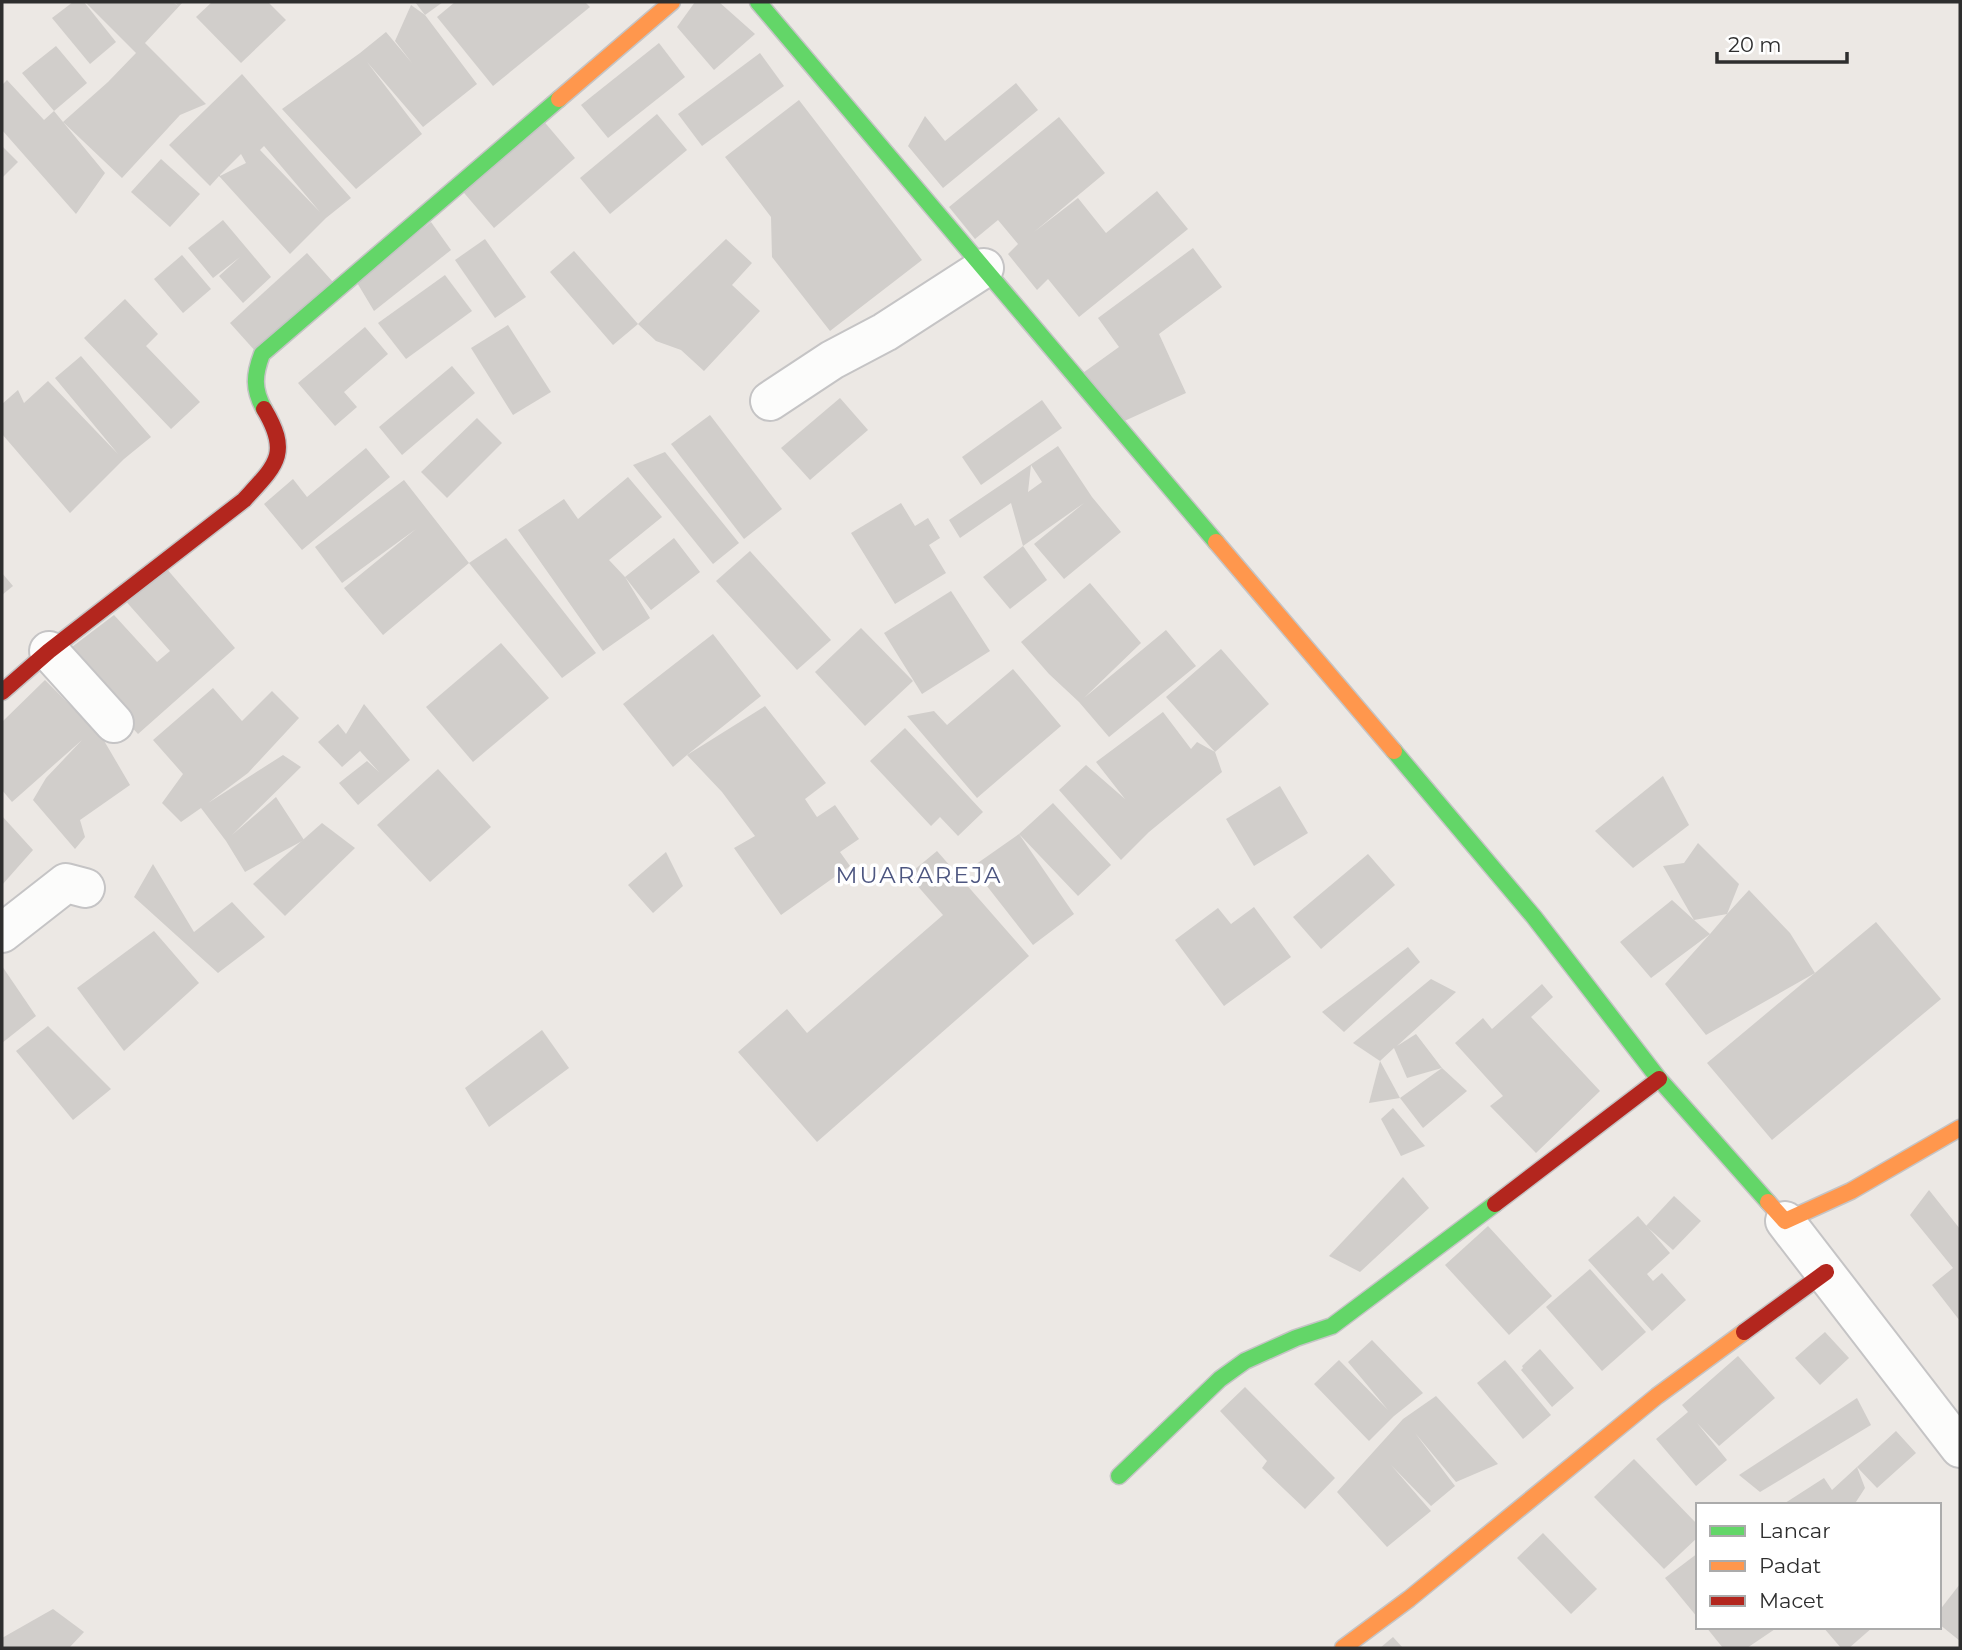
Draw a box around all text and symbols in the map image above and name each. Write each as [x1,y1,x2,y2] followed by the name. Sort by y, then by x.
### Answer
[1717,21,1846,65] scale bar
[1728,32,1782,57] text: 20 m
[835,861,1003,889] district label: MUARAREJA
[1696,1503,1941,1629] legend
[1759,1518,1831,1543] text: Lancar
[1759,1553,1821,1578] text: Padat
[1759,1588,1824,1613] text: Macet

